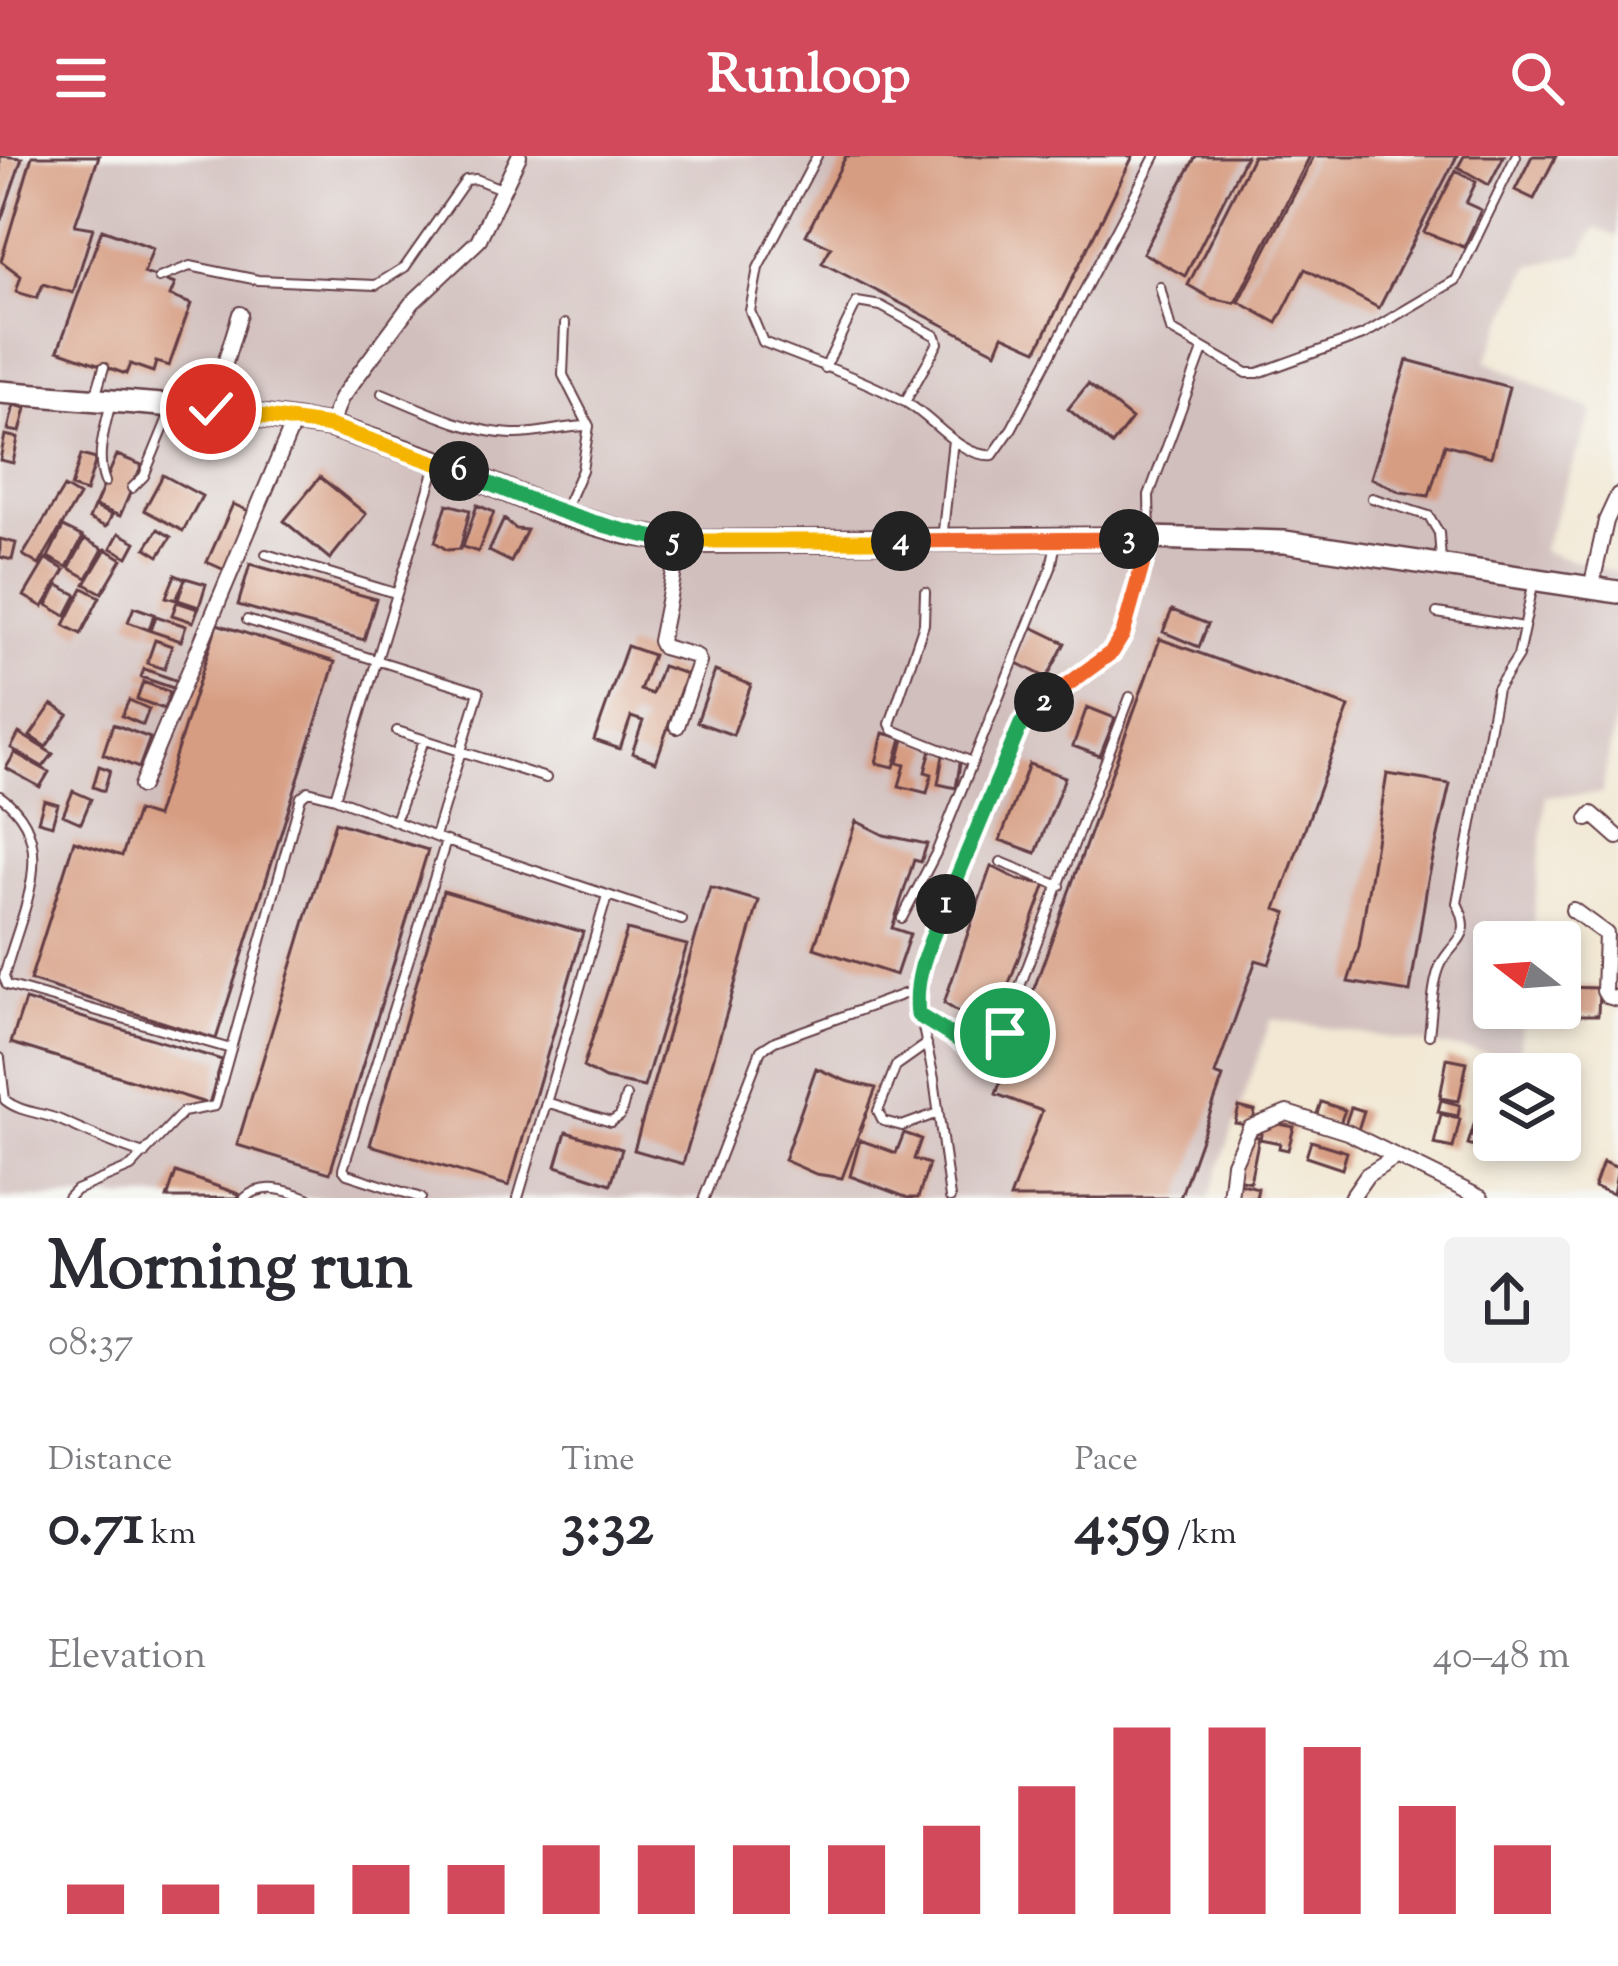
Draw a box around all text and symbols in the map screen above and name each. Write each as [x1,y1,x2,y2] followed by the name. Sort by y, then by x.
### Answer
[707,39,911,117] text: Runloop
[48,45,114,111] icon: menu
[1504,45,1570,111] icon: search
[160,358,262,460] pin
[178,376,244,442] icon: check
[429,441,489,501] pin: 6
[451,447,467,495] text: 6
[1099,509,1159,569] pin: 3
[644,511,704,571] pin: 5
[871,511,931,571] pin: 4
[1122,515,1136,563] text: 3
[668,517,680,565] text: 5
[893,517,909,565] text: 4
[1014,672,1074,732] pin: 2
[1036,678,1052,726] text: 2
[916,874,976,934] pin: 1
[940,880,952,928] text: 1
[1473,921,1581,1029] north arrow
[1473,921,1581,1161] map controls
[954,982,1056,1084] pin
[972,1000,1038,1066] icon: arrive
[1473,1053,1581,1161] button: layers
[48,1224,413,1319] text: Morning run
[1444,1237,1570,1363] button: share
[48,1317,134,1373] text: 08:37
[48,1437,172,1485] text: Distance
[561,1437,635,1485] text: Time
[1075,1437,1138,1485] text: Pace
[48,1485,144,1572] text: 0.71
[561,1485,654,1572] text: 3:32
[1075,1485,1170,1572] text: 4:59
[144,1511,196,1559] text: km
[1170,1511,1237,1559] text: /km
[48,1630,206,1686] text: Elevation
[1433,1630,1570,1686] text: 40–48 m

